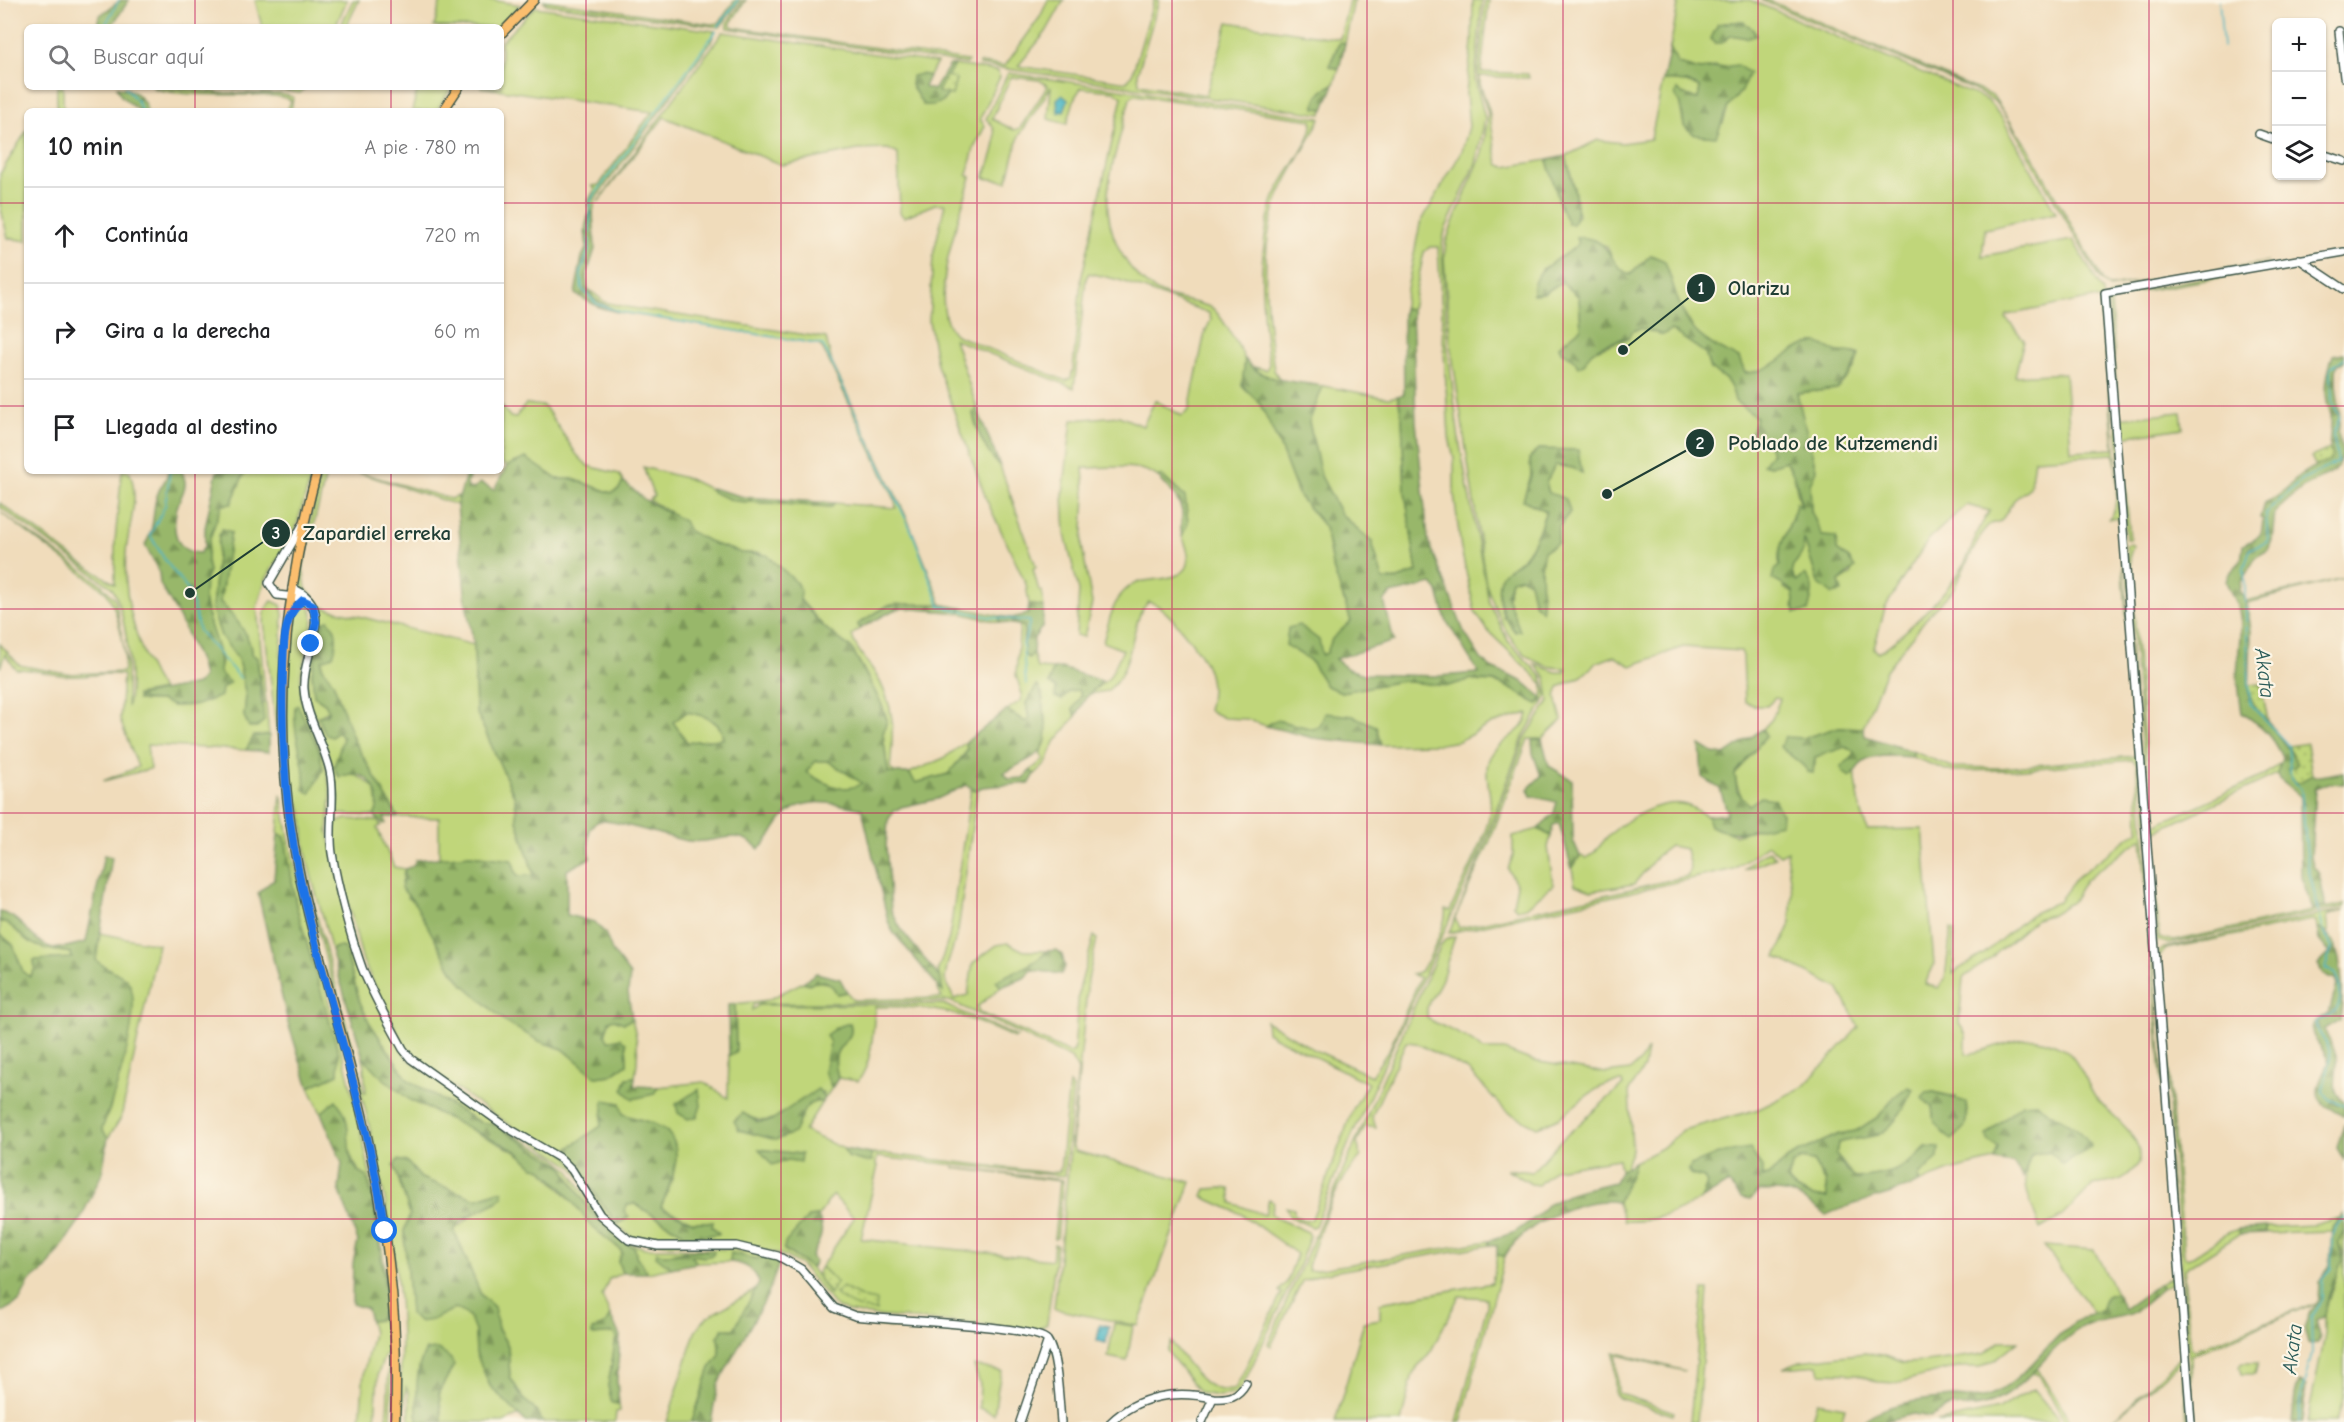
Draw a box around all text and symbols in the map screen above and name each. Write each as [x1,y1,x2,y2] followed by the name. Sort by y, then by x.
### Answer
[2272,18,2326,180] map controls
[2272,18,2326,72] button: +
[24,24,504,90] search box
[45,41,78,74] icon: search
[93,44,204,70] text: Buscar aquí
[2272,72,2326,126] button: −
[2272,126,2326,180] button: layers
[48,132,123,162] text: 10 min
[365,136,480,159] text: A pie · 780 m
[48,219,81,252] icon: ahead
[105,222,189,248] text: Continúa
[425,224,480,247] text: 720 m
[1686,268,1802,307] callout: Olarizu
[1728,276,1790,300] text: Olarizu
[1697,278,1705,299] text: 1
[48,315,81,348] icon: right
[105,318,271,344] text: Gira a la derecha
[434,320,480,343] text: 60 m
[48,411,81,444] icon: arrive
[105,414,278,440] text: Llegada al destino
[1685,423,1950,462] callout: Poblado de Kutzemendi
[1728,431,1938,455] text: Poblado de Kutzemendi
[1696,433,1705,454] text: 2
[261,514,464,553] callout: Zapardiel erreka
[303,521,451,545] text: Zapardiel erreka
[272,523,280,544] text: 3
[297,630,323,656] route end
[2250,646,2280,700] water label: Akata
[371,1217,397,1243] route start
[2277,1322,2307,1376] water label: Akata

